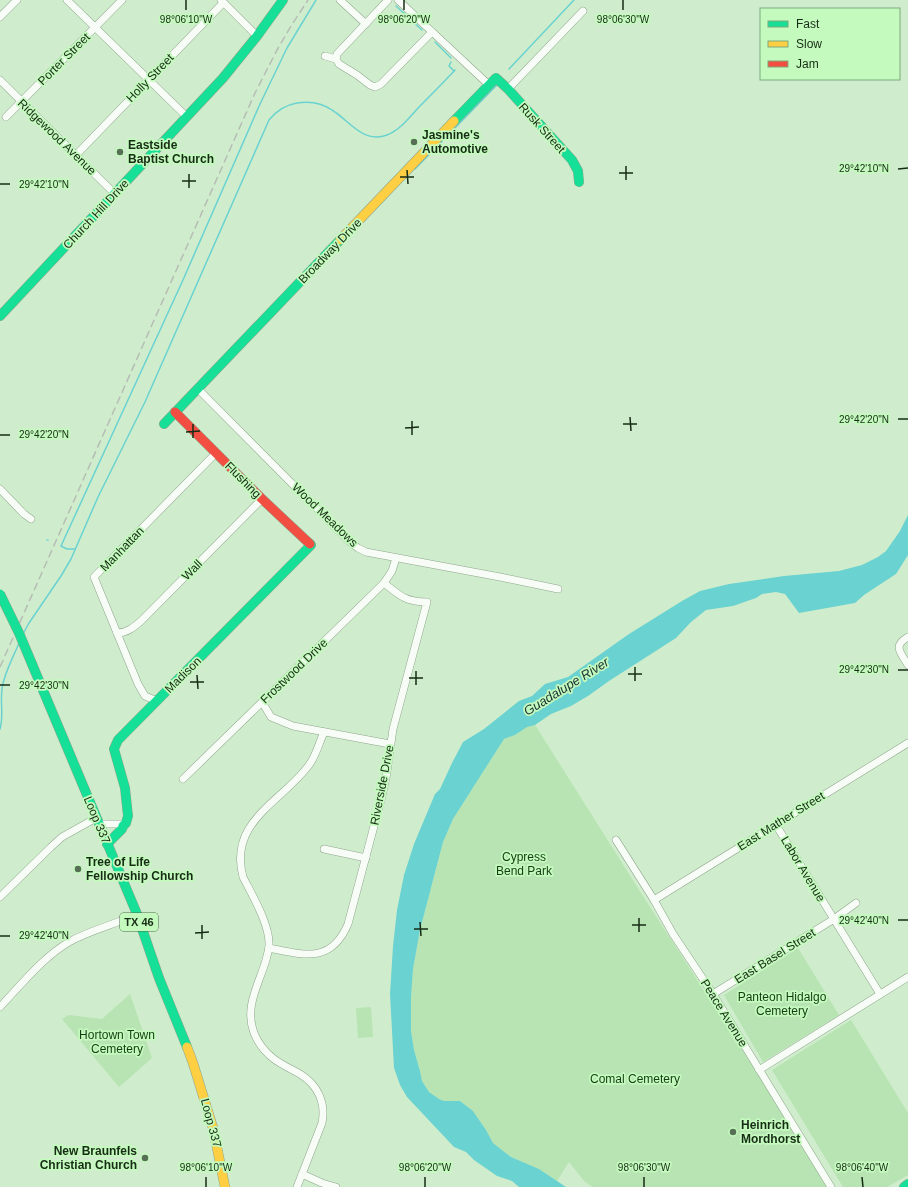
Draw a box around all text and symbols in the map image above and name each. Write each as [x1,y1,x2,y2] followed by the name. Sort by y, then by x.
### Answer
[760,8,900,80] legend
[160,14,213,25] text: 98°06'10"W
[378,14,431,25] text: 98°06'20"W
[597,14,650,25] text: 98°06'30"W
[796,17,820,31] text: Fast
[35,30,93,88] street label: Porter Street
[796,37,822,51] text: Slow
[123,50,177,105] street label: Holly Street
[796,57,819,71] text: Jam
[15,96,99,178] street label: Ridgewood Avenue
[516,100,569,156] street label: Rusk Street
[422,128,488,156] place label: Jasmine's Automotive
[409,137,419,147] marker: Jasmine's Automotive
[128,138,214,166] place label: Eastside Baptist Church
[115,147,125,157] marker: Eastside Baptist Church
[839,163,889,174] text: 29°42'10"N
[60,176,132,252] street label: Church Hill Drive
[19,179,69,190] text: 29°42'10"N
[296,215,365,286] street label: Broadway Drive
[839,414,889,425] text: 29°42'20"N
[19,429,69,440] text: 29°42'20"N
[222,459,264,501] street label: Flushing
[289,480,361,550] street label: Wood Meadows
[97,524,147,574] street label: Manhattan
[179,557,205,583] street label: Wall
[258,635,331,706] street label: Frostwood Drive
[162,654,204,696] street label: Madison
[521,654,612,719] water label: Guadalupe River
[839,664,889,675] text: 29°42'30"N
[19,680,69,691] text: 29°42'30"N
[367,743,397,826] street label: Riverside Drive
[735,788,828,853] street label: East Mather Street
[81,794,113,846] street label: Loop 337
[778,834,828,905] street label: Labor Avenue
[496,850,553,878] park label: Cypress Bend Park
[86,855,193,883] place label: Tree of Life Fellowship Church
[73,864,83,874] marker: Tree of Life Fellowship Church
[120,913,158,931] road number: TX 46
[839,915,889,926] text: 29°42'40"N
[732,925,819,987] street label: East Basel Street
[19,930,69,941] text: 29°42'40"N
[698,977,751,1050] street label: Peace Avenue
[738,990,827,1018] park label: Panteon Hidalgo Cemetery
[79,1028,155,1056] park label: Hortown Town Cemetery
[590,1072,680,1086] park label: Comal Cemetery
[198,1097,224,1149] street label: Loop 337
[741,1118,800,1146] place label: Heinrich Mordhorst
[728,1127,738,1137] marker: Heinrich Mordhorst
[40,1144,137,1172] place label: New Braunfels Christian Church
[140,1153,150,1163] marker: New Braunfels Christian Church
[180,1162,233,1173] text: 98°06'10"W
[399,1162,452,1173] text: 98°06'20"W
[618,1162,671,1173] text: 98°06'30"W
[836,1162,889,1173] text: 98°06'40"W

